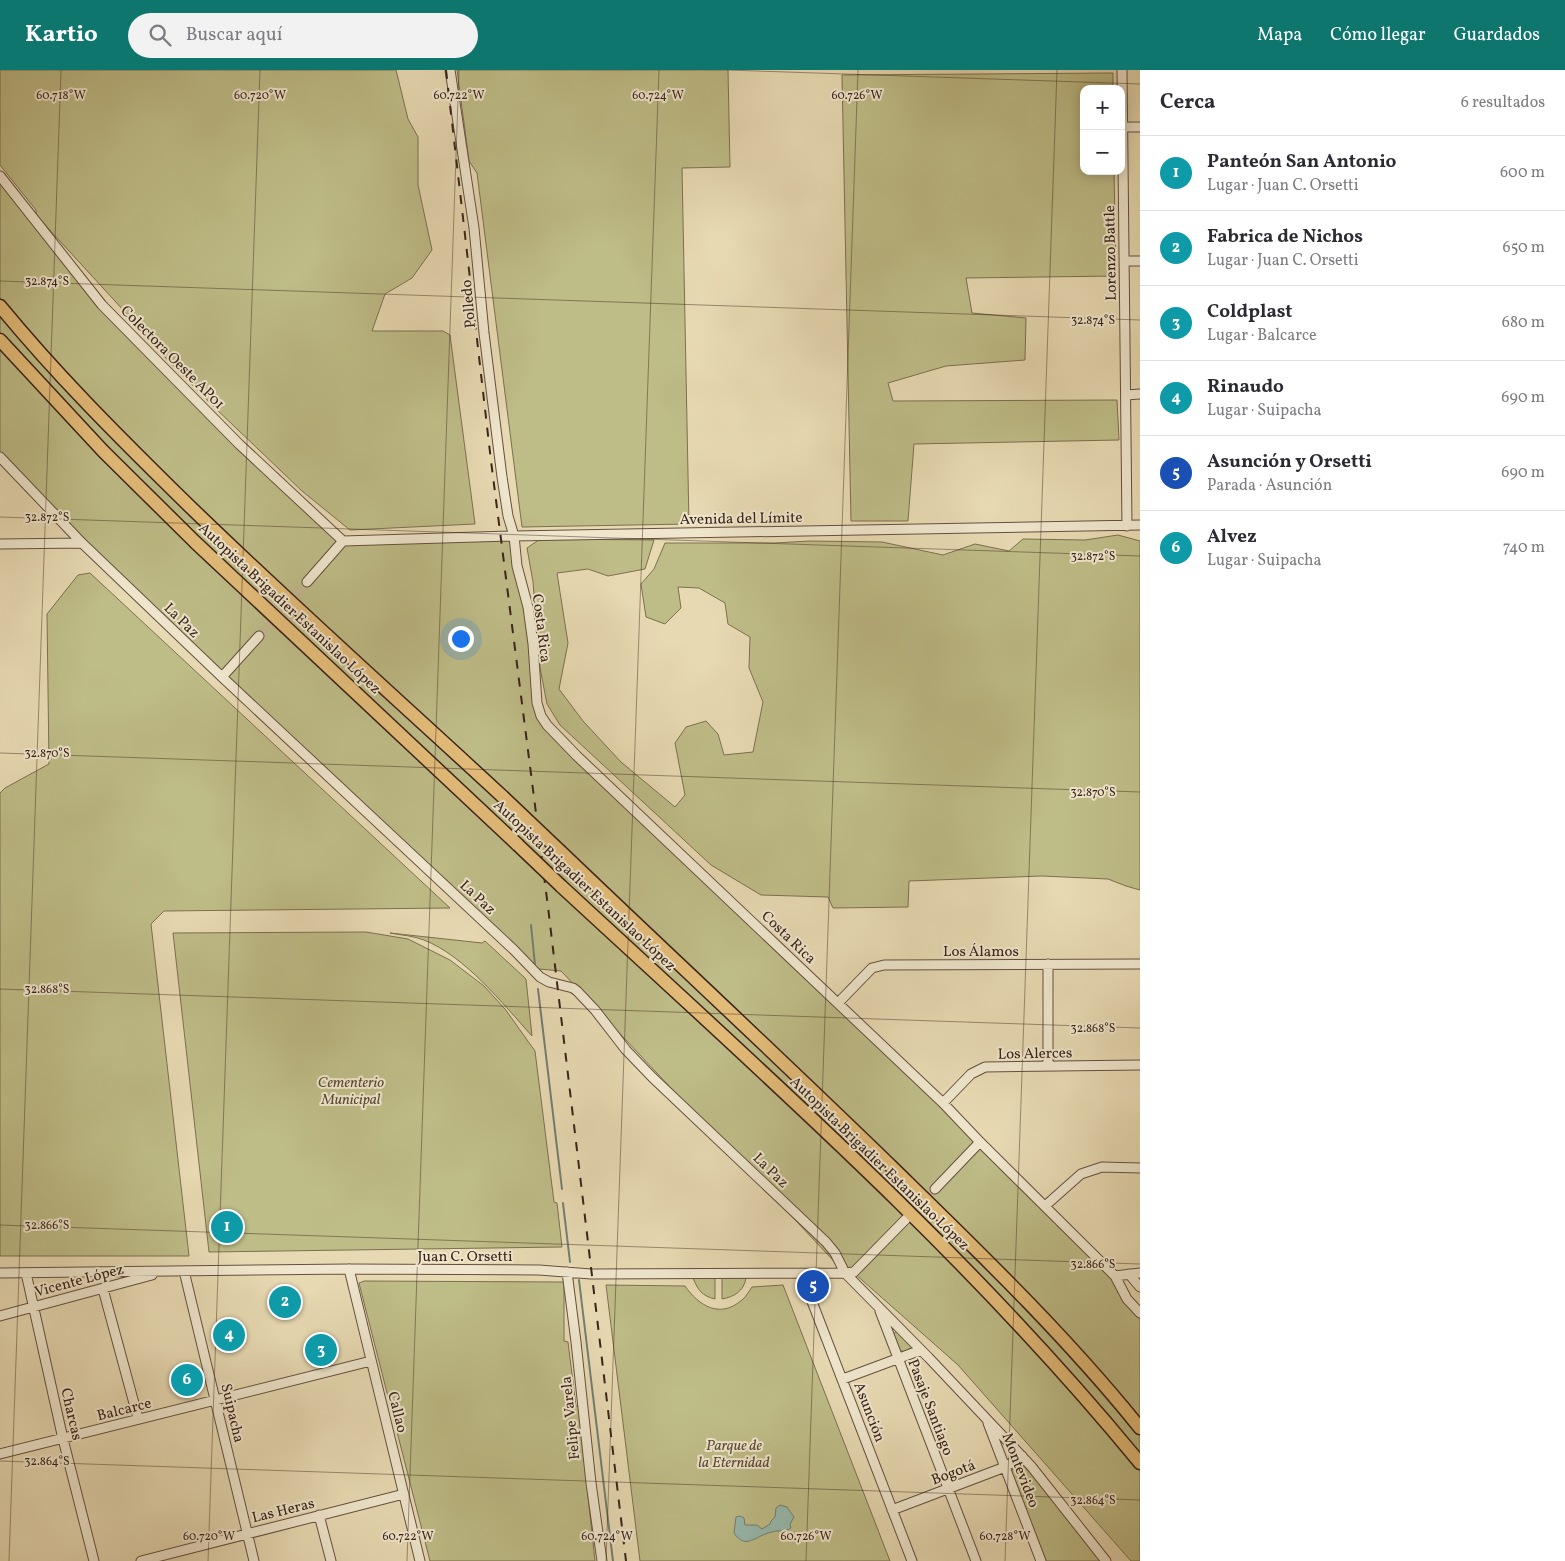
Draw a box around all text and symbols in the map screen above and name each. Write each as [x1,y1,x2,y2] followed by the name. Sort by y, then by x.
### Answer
[128,13,478,58] search box
[25,18,98,52] text: Kartio
[146,21,174,49] icon: search
[186,22,282,48] text: Buscar aquí
[1257,23,1302,48] text: Mapa
[1330,23,1426,48] text: Cómo llegar
[1454,23,1540,48] text: Guardados
[1080,85,1125,175] map controls
[1080,85,1125,130] button: +
[36,88,86,104] text: 60.718°W
[234,88,286,104] text: 60.720°W
[433,88,485,104] text: 60.722°W
[632,88,684,104] text: 60.724°W
[831,88,883,104] text: 60.726°W
[1160,88,1215,117] text: Cerca
[1461,92,1545,114] text: 6 resultados
[1080,130,1125,175] button: −
[1207,149,1396,175] text: Panteón San Antonio
[1173,162,1179,184] text: 1
[1500,162,1545,184] text: 600 m
[1207,175,1359,197] text: Lugar · Juan C. Orsetti
[1100,205,1123,301] street label: Lorenzo Battle
[1207,224,1363,250] text: Fabrica de Nichos
[1172,237,1180,259] text: 2
[1503,237,1545,259] text: 650 m
[1207,250,1359,272] text: Lugar · Juan C. Orsetti
[25,274,69,290] text: 32.874°S
[457,279,482,329] street label: Polledo
[1207,299,1292,325] text: Coldplast
[115,301,229,415] street label: Colectora Oeste AP01
[1172,312,1180,334] text: 3
[1502,312,1545,334] text: 680 m
[1071,313,1115,329] text: 32.874°S
[1207,325,1317,347] text: Lugar · Balcarce
[1207,374,1284,400] text: Rinaudo
[1171,387,1181,409] text: 4
[1501,387,1545,409] text: 690 m
[1207,400,1321,422] text: Lugar · Suipacha
[1207,449,1372,475] text: Asunción y Orsetti
[1172,462,1180,484] text: 5
[1501,462,1545,484] text: 690 m
[1207,475,1332,497] text: Parada · Asunción
[679,508,803,531] street label: Avenida del Límite
[25,510,69,526] text: 32.872°S
[193,519,385,699] street label: Autopista Brigadier Estanislao López
[1207,524,1257,550] text: Alvez
[1172,537,1180,559] text: 6
[1503,537,1545,559] text: 740 m
[1071,549,1115,565] text: 32.872°S
[1207,550,1321,572] text: Lugar · Suipacha
[526,593,555,664] street label: Costa Rica
[158,599,204,643] street label: La Paz
[448,626,474,652] your location
[24,746,70,762] text: 32.870°S
[1070,785,1116,801] text: 32.870°S
[488,796,680,976] street label: Autopista Brigadier Estanislao López
[454,876,500,920] street label: La Paz
[756,907,820,970] street label: Costa Rica
[943,942,1019,963] street label: Los Álamos
[25,982,69,998] text: 32.868°S
[1071,1021,1115,1037] text: 32.868°S
[998,1043,1072,1066] street label: Los Alerces
[785,1072,973,1256] street label: Autopista Brigadier Estanislao López
[318,1073,384,1111] park label: Cementerio Municipal
[747,1149,793,1193] street label: La Paz
[211,1208,243,1246] pin: 1
[25,1218,69,1234] text: 32.866°S
[418,1247,512,1268] street label: Juan C. Orsetti
[1071,1257,1115,1273] text: 32.866°S
[32,1259,126,1303] street label: Vicente López
[797,1267,829,1305] pin: 5
[269,1283,301,1321] pin: 2
[213,1316,245,1354] pin: 4
[305,1331,337,1369] pin: 3
[902,1356,958,1459] street label: Pasaje Santiago
[171,1361,203,1399] pin: 6
[557,1375,586,1461] street label: Felipe Varela
[848,1380,890,1446] street label: Asunción
[215,1382,249,1445] street label: Suipacha
[54,1386,87,1443] street label: Charcas
[381,1390,412,1435] street label: Callao
[95,1394,154,1427] street label: Balcarce
[996,1430,1044,1511] street label: Montevideo
[698,1436,770,1474] park label: Parque de la Eternidad
[24,1454,70,1470] text: 32.864°S
[928,1455,979,1491] street label: Bogotá
[1070,1493,1116,1509] text: 32.864°S
[250,1494,317,1529] street label: Las Heras
[183,1529,235,1545] text: 60.720°W
[382,1529,434,1545] text: 60.722°W
[581,1529,633,1545] text: 60.724°W
[780,1529,832,1545] text: 60.726°W
[979,1529,1031,1545] text: 60.728°W

